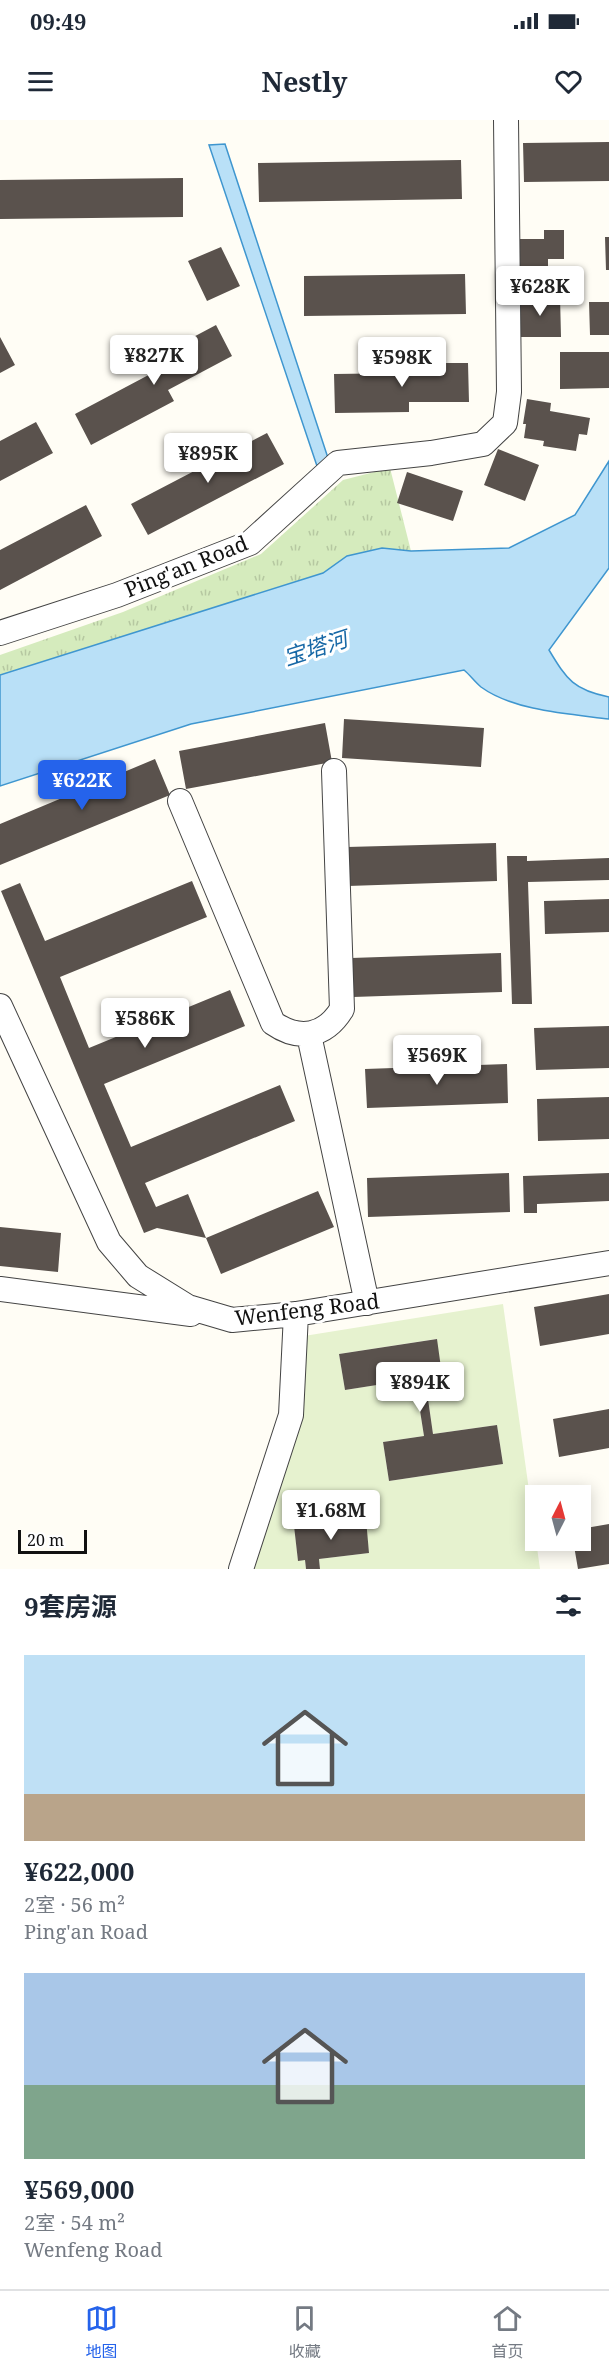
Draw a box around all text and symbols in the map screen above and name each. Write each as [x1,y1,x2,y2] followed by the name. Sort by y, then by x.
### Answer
[30,6,86,36] text: 09:49
[262,63,347,100] text: Nestly
[24,65,57,98] icon: menu
[552,65,585,98] icon: heart
[498,266,582,317] pin: ¥628K
[510,272,570,299] text: ¥628K
[112,335,196,386] pin: ¥827K
[360,337,444,388] pin: ¥598K
[124,341,184,368] text: ¥827K
[372,343,432,370] text: ¥598K
[166,433,250,484] pin: ¥895K
[178,439,238,466] text: ¥895K
[120,529,252,603] street label: Ping'an Road
[279,621,355,671] water label: 宝塔河
[40,760,124,811] pin: ¥622K
[52,766,112,793] text: ¥622K
[103,998,187,1049] pin: ¥586K
[115,1004,175,1031] text: ¥586K
[395,1035,479,1086] pin: ¥569K
[407,1041,467,1068] text: ¥569K
[233,1286,381,1332] street label: Wenfeng Road
[378,1362,462,1413] pin: ¥894K
[390,1368,450,1395] text: ¥894K
[525,1485,591,1551] north arrow
[525,1485,591,1551] map controls
[282,1490,380,1541] pin: ¥1.68M
[296,1496,366,1523] text: ¥1.68M
[18,1527,87,1554] scale bar
[27,1529,64,1551] text: 20 m
[24,1588,117,1624] text: 9套房源
[552,1589,585,1622] icon: filters
[251,1694,359,1802] icon: home
[24,1853,134,1889] text: ¥622,000
[24,1891,125,1918] text: 2室 · 56 m²
[24,1918,148,1945] text: Ping'an Road
[251,2012,359,2120] icon: home
[24,2171,134,2207] text: ¥569,000
[24,2209,125,2236] text: 2室 · 54 m²
[24,2236,162,2263] text: Wenfeng Road
[85,2302,118,2362] tab: 地图
[288,2302,321,2362] tab: 收藏
[491,2302,524,2362] tab: 首页

